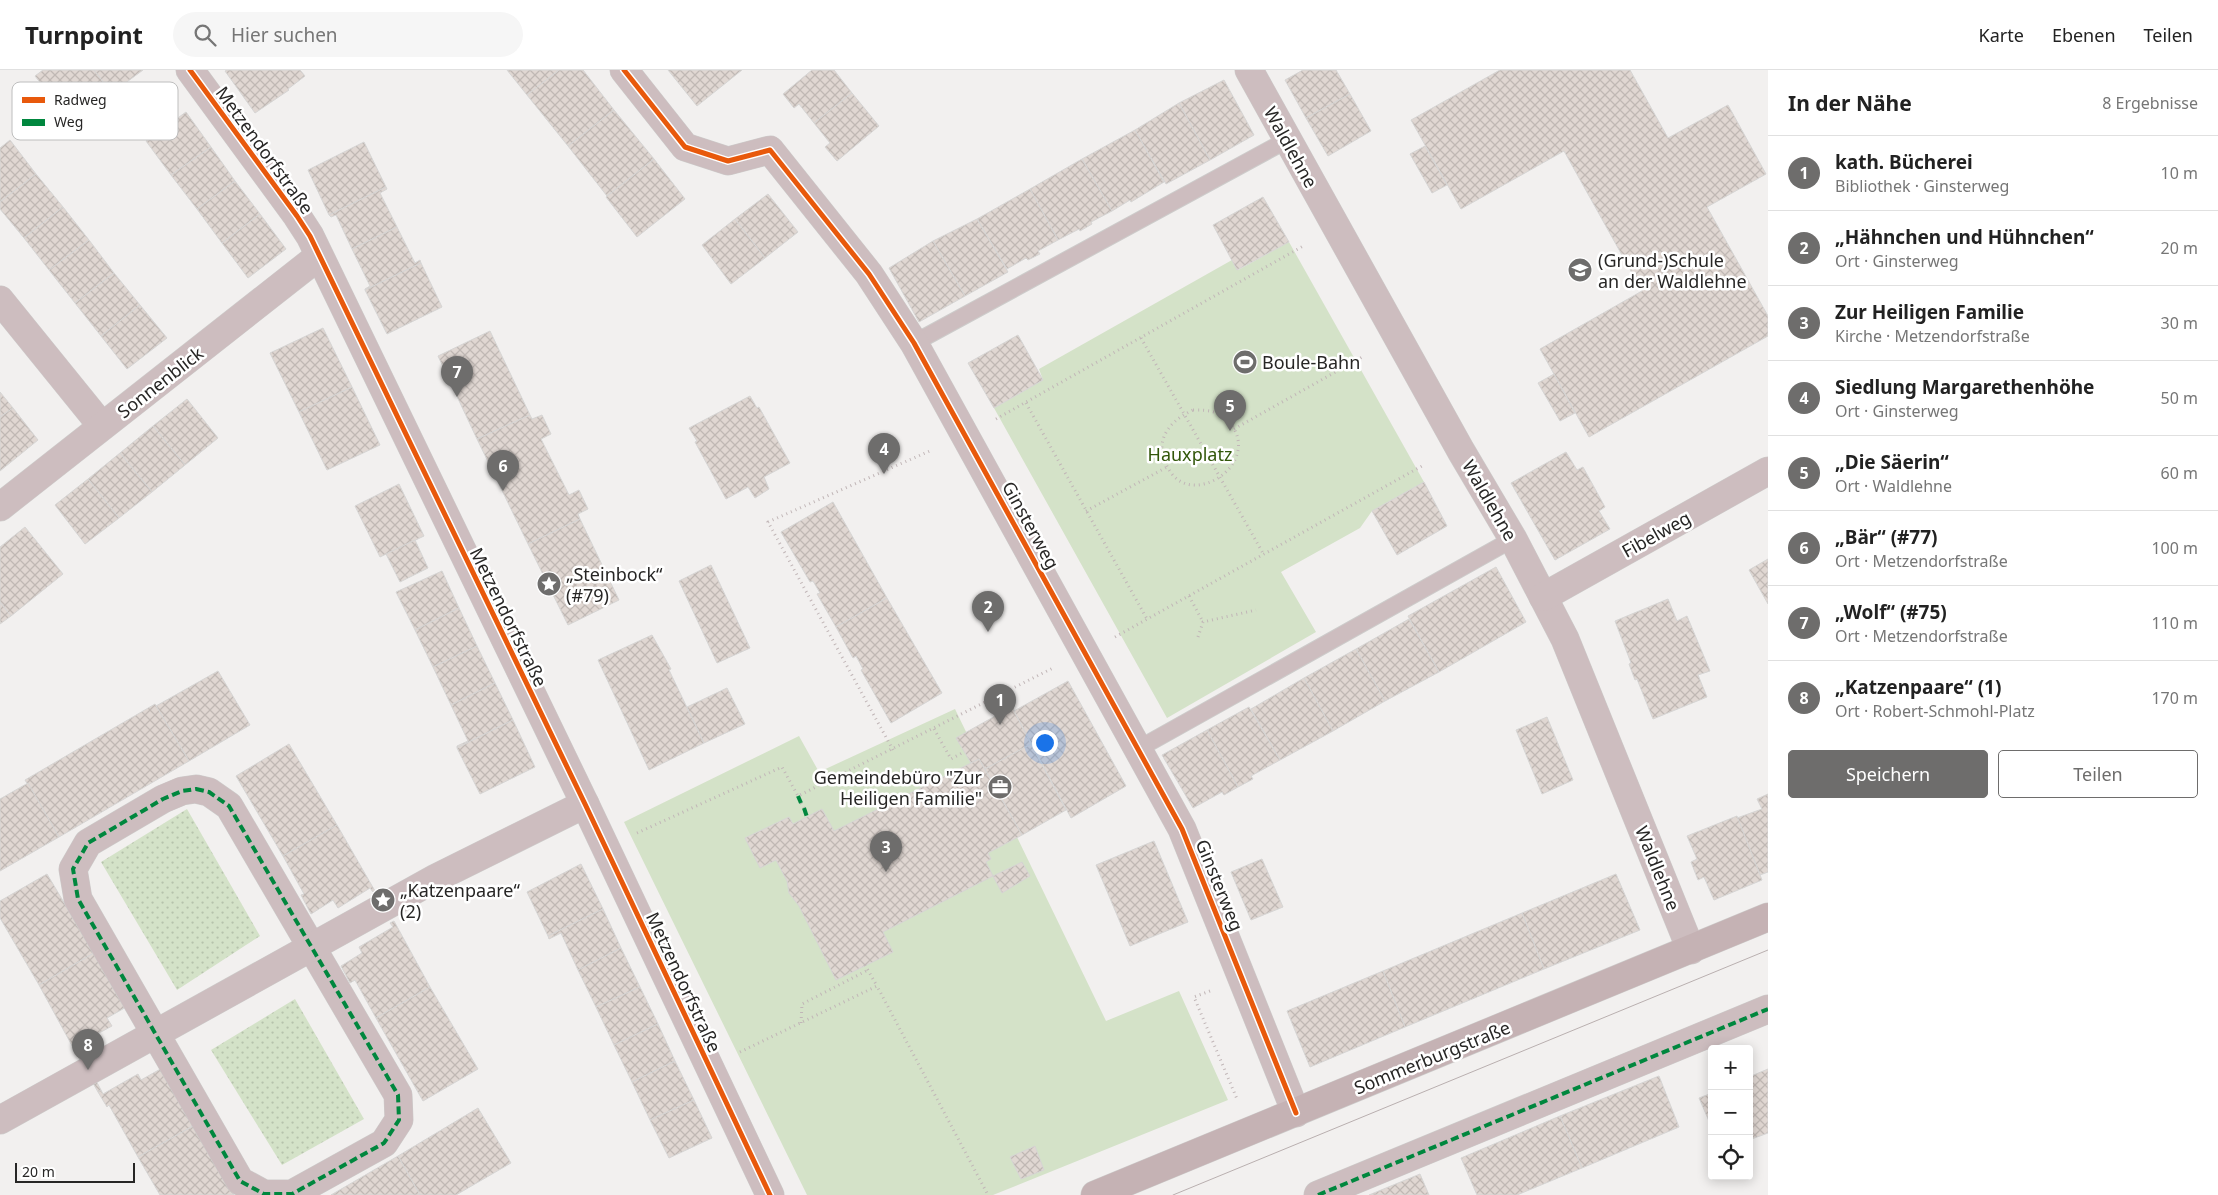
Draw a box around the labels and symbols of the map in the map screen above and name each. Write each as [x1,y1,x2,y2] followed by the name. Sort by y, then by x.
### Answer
[211,81,319,219] street label: Metzendorfstraße
[12,82,178,140] legend
[54,90,107,109] text: Radweg
[1259,102,1323,192] street label: Waldlehne
[54,112,83,131] text: Weg
[1598,248,1747,293] place label: (Grund-)Schule an der Waldlehne
[1567,257,1593,283] school or university icon: (Grund-)Schule an der Waldlehne
[112,341,208,423] street label: Sonnenblick
[1232,349,1258,375] sports icon: Boule-Bahn
[1262,350,1360,374] place label: Boule-Bahn
[441,356,473,397] pin: 7
[1214,390,1246,431] pin: 5
[868,433,900,474] pin: 4
[1148,442,1232,466] park label: Hauxplatz
[487,450,519,491] pin: 6
[1457,455,1523,545] street label: Waldlehne
[997,477,1065,573] street label: Ginsterweg
[1617,505,1695,563] street label: Fibelweg
[465,543,553,691] street label: Metzendorfstraße
[566,562,663,607] place label: „Steinbock“ (#79)
[536,571,562,597] place icon: „Steinbock“ (#79)
[972,591,1004,632] pin: 2
[984,684,1016,725] pin: 1
[1032,730,1058,756] your location
[814,765,983,810] place label: Gemeindebüro "Zur Heiligen Familie"
[987,774,1013,800] office icon: Gemeindebüro "Zur Heiligen Familie"
[1630,822,1686,914] street label: Waldlehne
[870,831,902,872] pin: 3
[1191,836,1249,934] street label: Ginsterweg
[400,878,520,923] place label: „Katzenpaare“ (2)
[370,887,396,913] place icon: „Katzenpaare“ (2)
[641,908,727,1056] street label: Metzendorfstraße
[1350,1015,1514,1099] street label: Sommerburgstraße
[72,1029,104,1070] pin: 8
[15,1160,135,1183] scale bar

